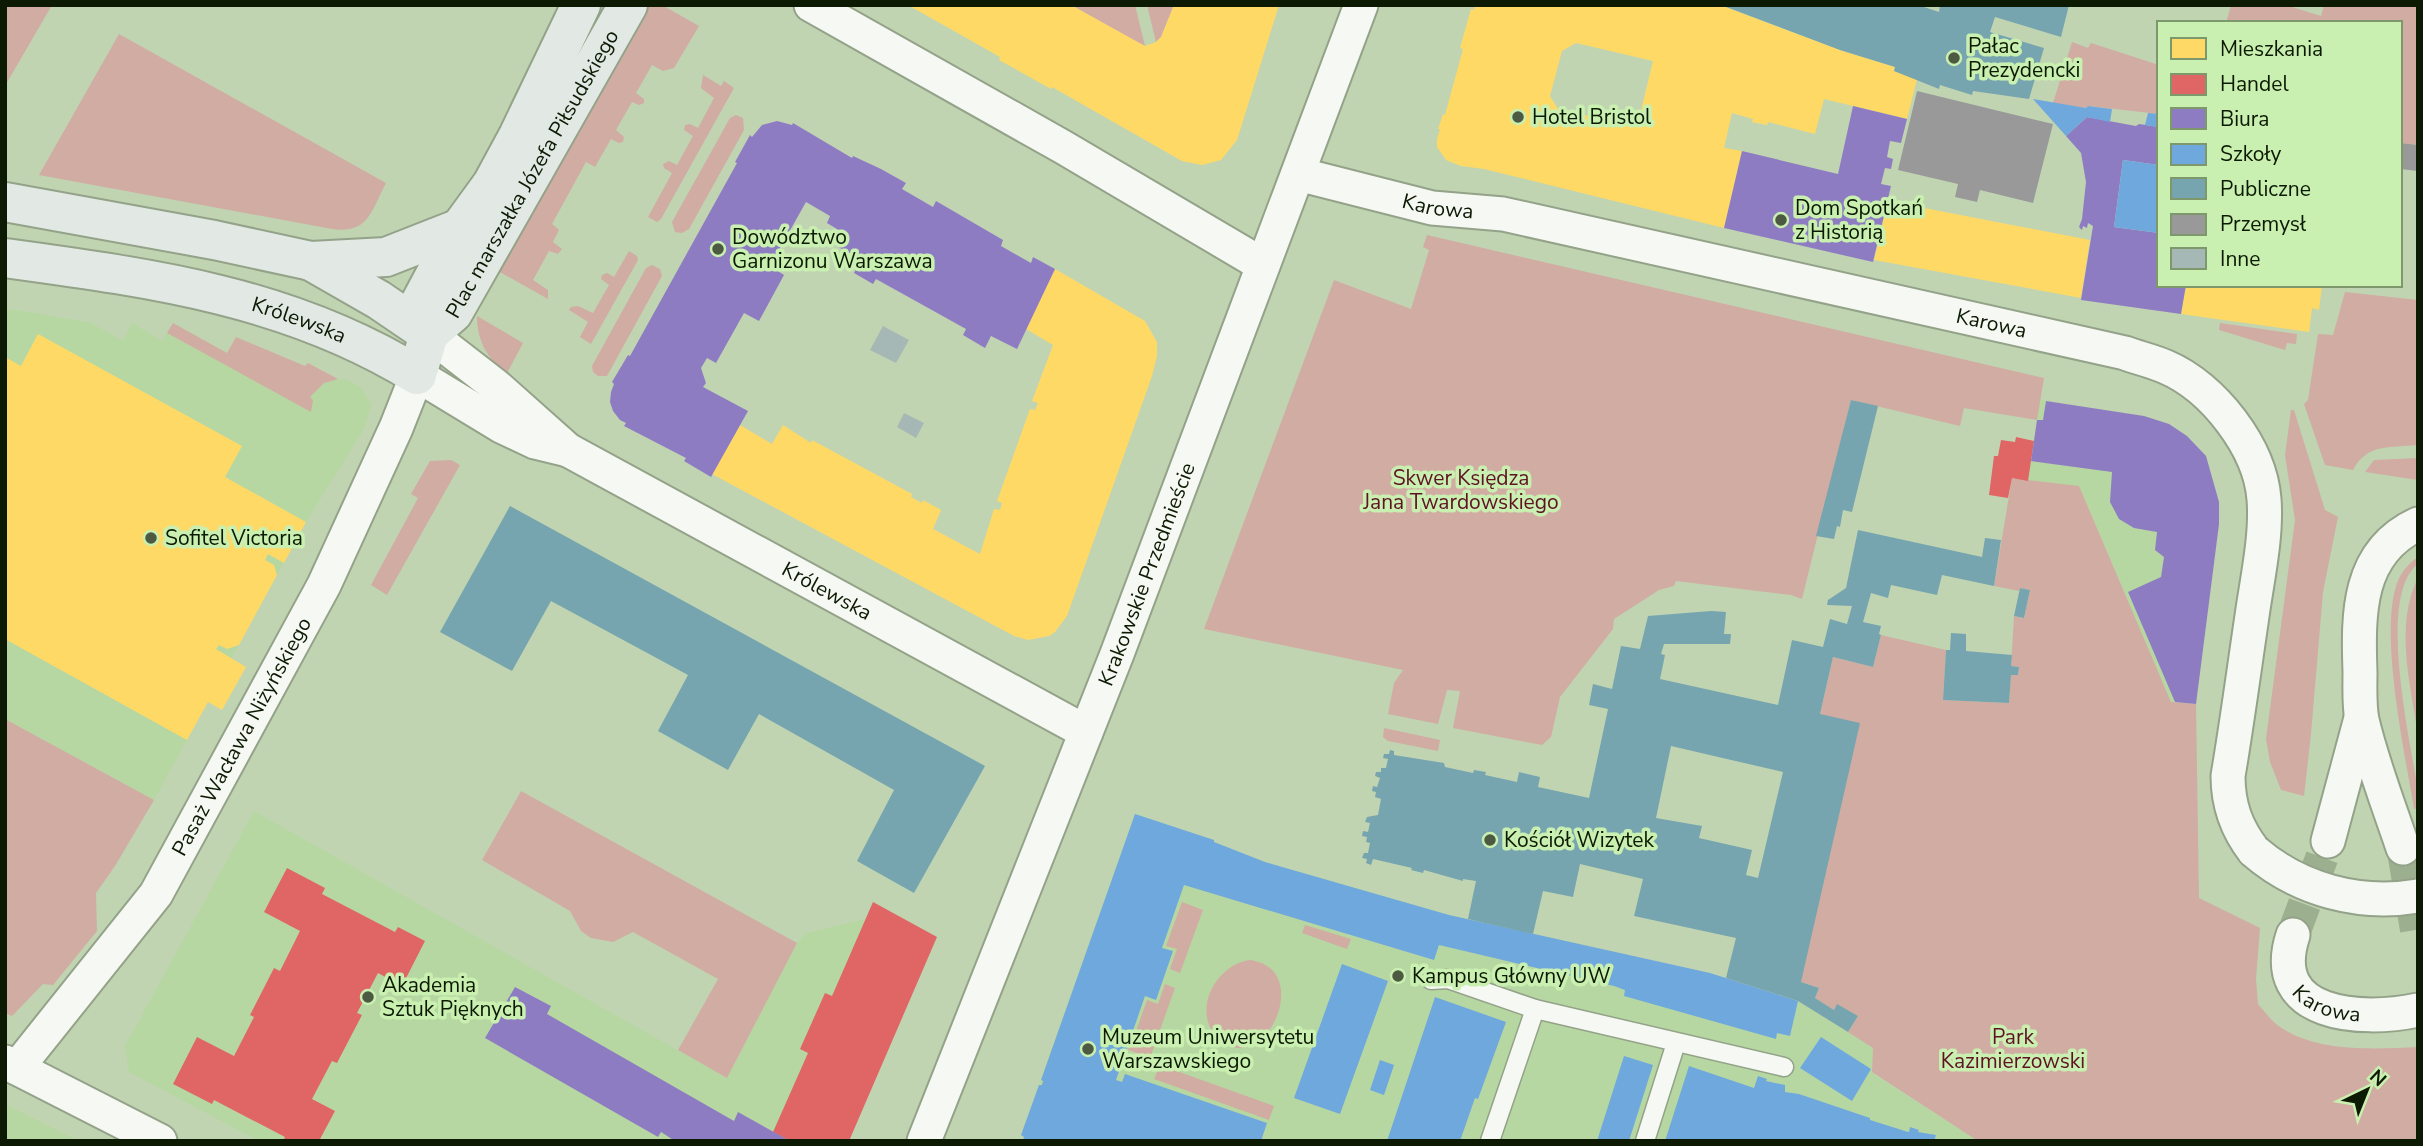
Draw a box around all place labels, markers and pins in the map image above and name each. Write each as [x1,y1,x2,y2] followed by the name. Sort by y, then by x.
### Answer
[1968,32,2080,84] place label: Pałac Prezydencki
[1946,50,1962,66] marker: Pałac Prezydencki
[1532,103,1652,131] place label: Hotel Bristol
[1510,109,1526,125] marker: Hotel Bristol
[1795,194,1923,246] place label: Dom Spotkań z Historią
[1773,212,1789,228] marker: Dom Spotkań z Historią
[732,223,933,275] place label: Dowództwo Garnizonu Warszawa
[710,241,726,257] marker: Dowództwo Garnizonu Warszawa
[165,524,303,552] place label: Sofitel Victoria
[143,530,159,546] marker: Sofitel Victoria
[1504,826,1655,854] place label: Kościół Wizytek
[1482,832,1498,848] marker: Kościół Wizytek
[1412,962,1611,990] place label: Kampus Główny UW
[1390,968,1406,984] marker: Kampus Główny UW
[382,971,524,1023] place label: Akademia Sztuk Pięknych
[360,989,376,1005] marker: Akademia Sztuk Pięknych
[1102,1023,1314,1075] place label: Muzeum Uniwersytetu Warszawskiego
[1080,1041,1096,1057] marker: Muzeum Uniwersytetu Warszawskiego

